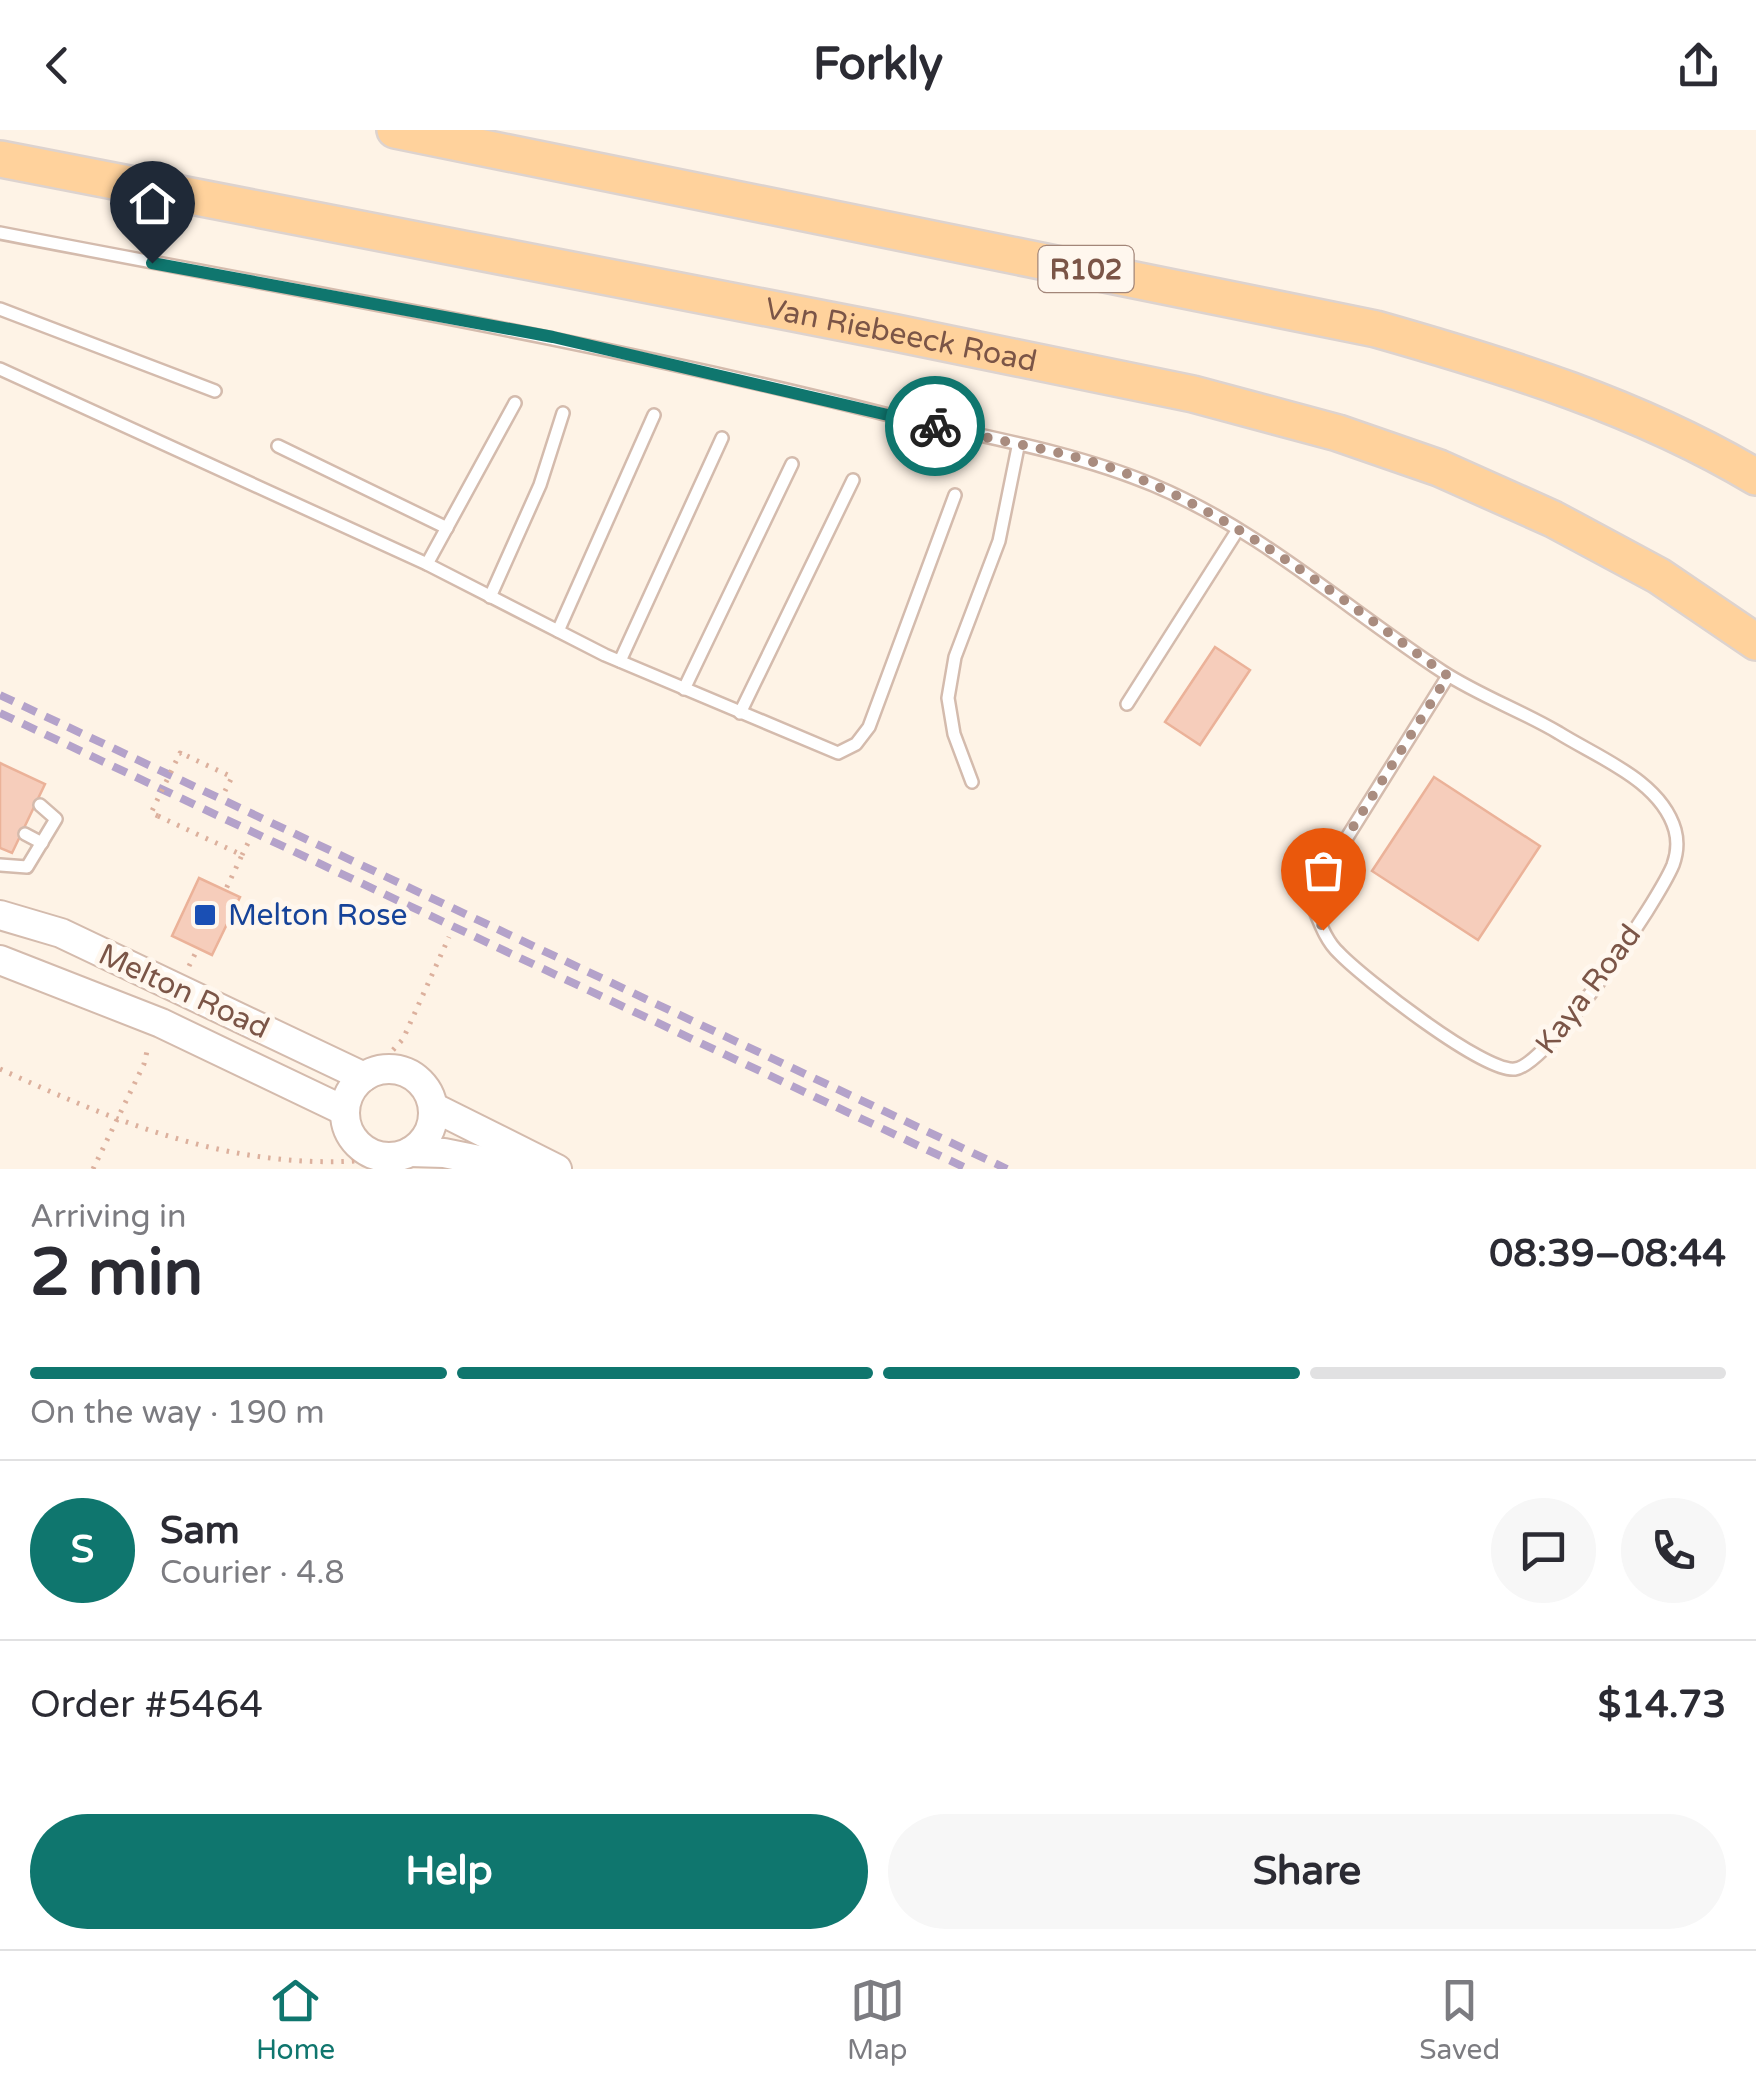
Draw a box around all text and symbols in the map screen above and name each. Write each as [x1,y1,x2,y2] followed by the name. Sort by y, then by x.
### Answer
[30,38,85,93] icon: back
[813,38,943,92] text: Forkly
[1671,38,1726,93] icon: share
[110,161,195,264] pin
[125,176,180,231] icon: home
[1038,246,1134,292] road number: R102
[762,290,1040,380] street label: Van Riebeeck Road
[885,376,985,476] courier
[908,399,963,454] icon: bike
[1281,828,1366,931] pin
[1296,843,1351,898] icon: bag
[228,897,408,934] place label: Melton Rose
[192,902,218,928] marker: Melton Rose
[1528,917,1649,1061] street label: Kaya Road
[93,936,275,1047] street label: Melton Road
[30,1198,187,1236] text: Arriving in
[1489,1231,1726,1277] text: 08:39–08:44
[30,1234,203,1313] text: 2 min
[30,1394,325,1432] text: On the way · 190 m
[1491,1498,1596,1603] button: chat
[1621,1498,1726,1603] button: phone
[160,1508,240,1554] text: Sam
[71,1527,94,1573] text: S
[160,1554,345,1592] text: Courier · 4.8
[30,1682,263,1728] text: Order #5464
[1598,1682,1726,1728] text: $14.73
[30,1814,868,1929] button: Help
[888,1814,1726,1929] button: Share
[256,1973,335,2067] tab: Home
[847,1973,907,2067] tab: Map
[1419,1973,1500,2067] tab: Saved

